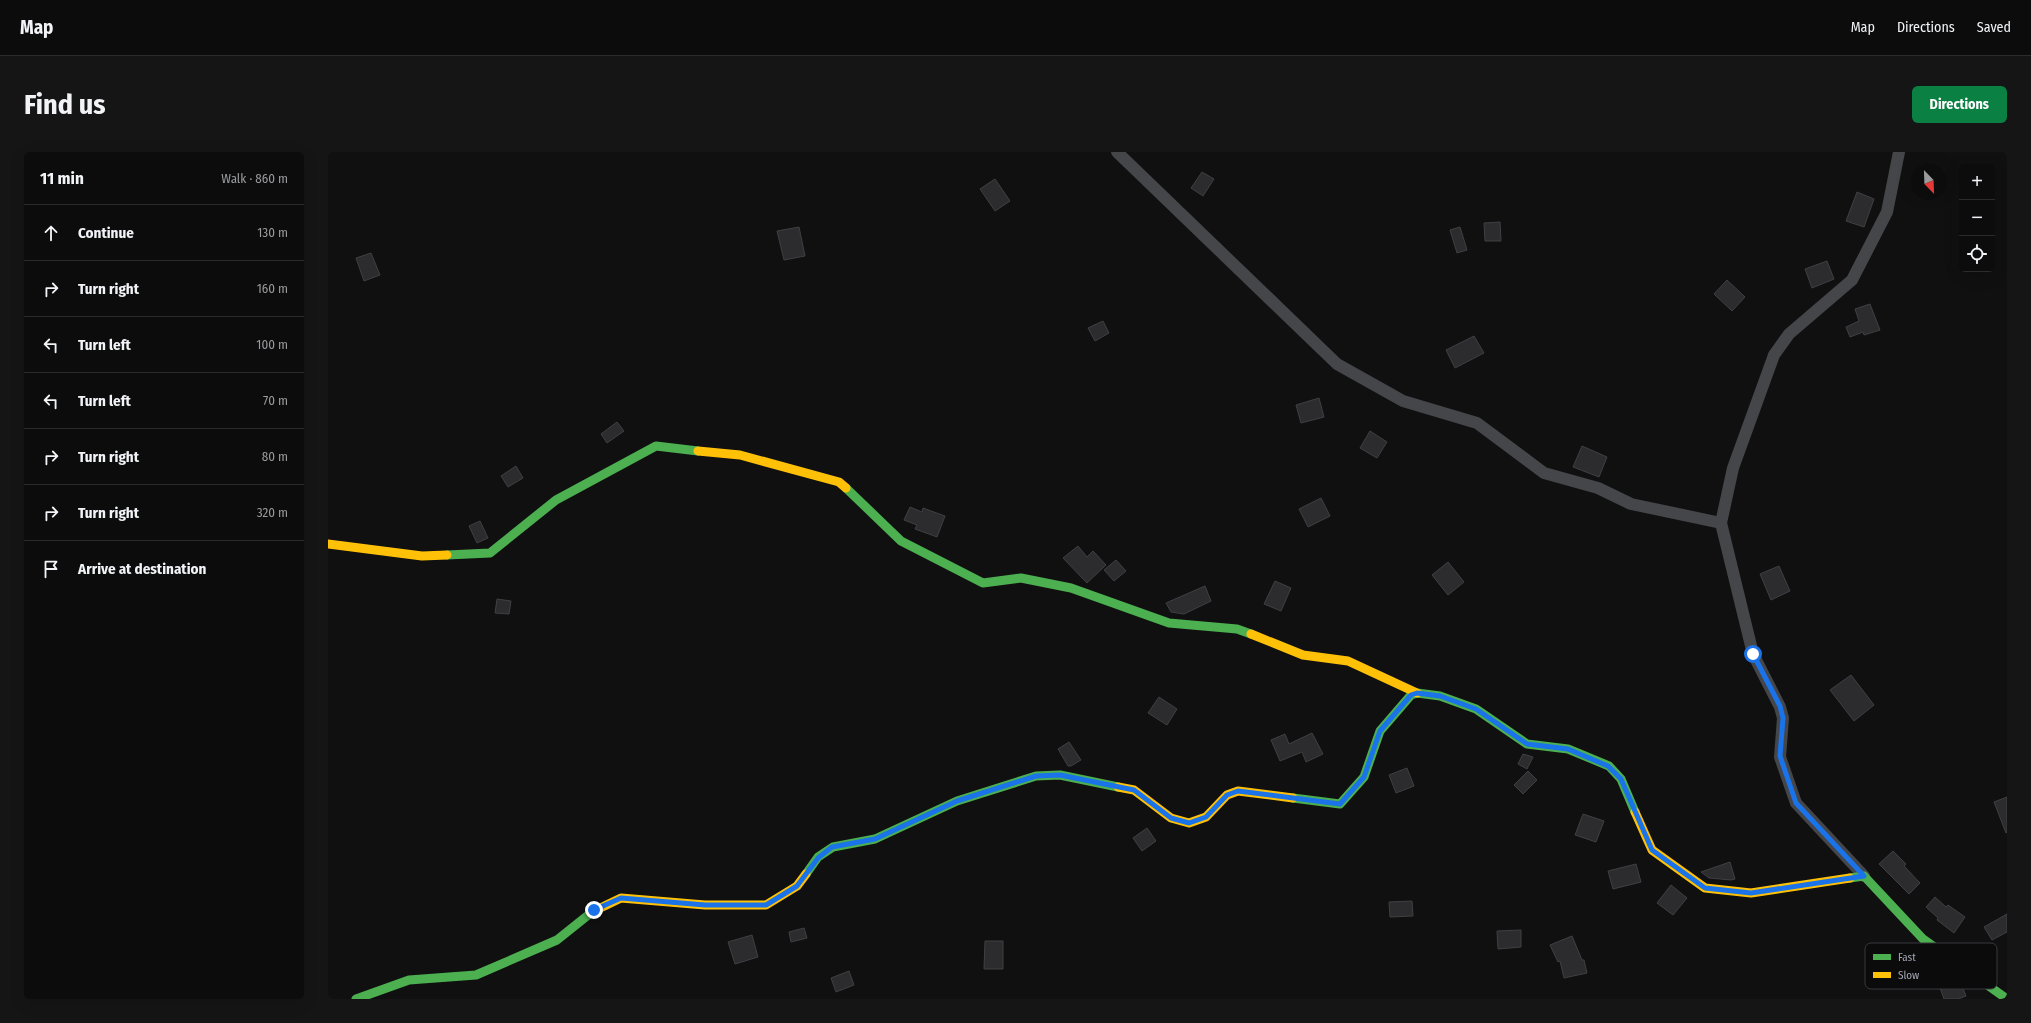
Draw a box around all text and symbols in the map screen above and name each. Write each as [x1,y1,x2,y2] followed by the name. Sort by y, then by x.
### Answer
[20,16,53,39] text: Map
[1851,19,1875,36] text: Map
[1897,19,1955,36] text: Directions
[1977,19,2011,36] text: Saved
[1912,86,2007,123] button: Directions
[24,88,106,121] text: Find us
[1911,164,1947,200] north arrow
[1959,164,1995,272] map controls
[1959,164,1995,200] button: +
[40,168,84,189] text: 11 min
[221,171,288,186] text: Walk · 860 m
[1959,200,1995,236] button: −
[40,222,62,244] icon: ahead
[78,224,134,242] text: Continue
[257,225,288,240] text: 130 m
[1959,236,1995,272] button: locate
[40,278,62,300] icon: right
[78,280,139,298] text: Turn right
[257,281,288,296] text: 160 m
[40,334,62,356] icon: left
[78,336,131,354] text: Turn left
[256,337,288,352] text: 100 m
[40,390,62,412] icon: left
[78,392,131,410] text: Turn left
[263,393,288,408] text: 70 m
[40,446,62,468] icon: right
[78,448,139,466] text: Turn right
[262,449,288,464] text: 80 m
[40,502,62,524] icon: right
[78,504,139,522] text: Turn right
[257,505,288,520] text: 320 m
[40,558,62,580] icon: arrive
[78,560,206,578] text: Arrive at destination
[1744,645,1762,663] route start
[585,901,603,919] route end
[1865,943,1997,989] legend
[1898,951,1916,964] text: Fast
[1898,969,1919,982] text: Slow

